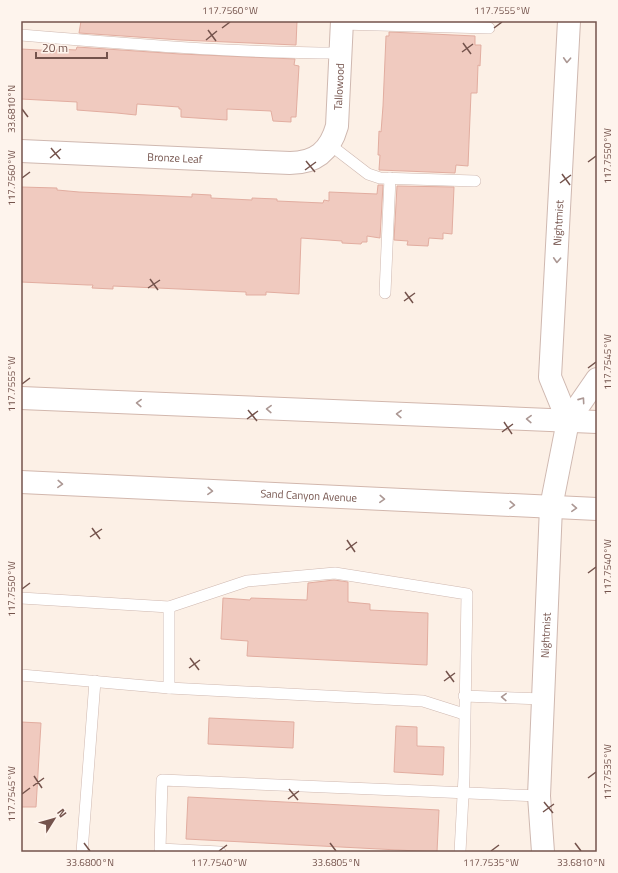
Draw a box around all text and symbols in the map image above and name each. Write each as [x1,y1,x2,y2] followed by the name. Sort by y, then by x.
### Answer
[202,3,258,18] text: 117.7560°W
[474,3,530,18] text: 117.7555°W
[36,34,107,60] scale bar
[42,38,68,57] text: 20 m
[563,57,571,63] one-way arrow
[330,63,348,111] street label: Tallowood
[4,85,19,133] text: 33.6810°N
[600,128,615,184] text: 117.7550°W
[147,149,203,167] street label: Bronze Leaf
[4,150,19,206] text: 117.7560°W
[549,199,567,246] street label: Nightmist
[552,257,561,263] one-way arrow
[600,334,615,390] text: 117.7545°W
[4,356,19,412] text: 117.7555°W
[577,397,585,404] one-way arrow
[136,399,142,408] one-way arrow
[266,404,272,413] one-way arrow
[396,410,402,418] one-way arrow
[526,415,532,424] one-way arrow
[57,480,63,488] one-way arrow
[260,485,358,506] street label: Sand Canyon Avenue
[207,487,213,495] one-way arrow
[379,494,385,503] one-way arrow
[509,500,515,509] one-way arrow
[571,503,577,512] one-way arrow
[600,539,615,595] text: 117.7540°W
[4,561,19,617] text: 117.7550°W
[537,612,555,659] street label: Nightmist
[501,693,507,701] one-way arrow
[600,744,615,800] text: 117.7535°W
[4,766,19,822] text: 117.7545°W
[34,799,74,839] north arrow
[53,805,71,821] text: N
[66,855,114,870] text: 33.6800°N
[191,855,247,870] text: 117.7540°W
[312,855,360,870] text: 33.6805°N
[463,855,519,870] text: 117.7535°W
[557,855,605,870] text: 33.6810°N

